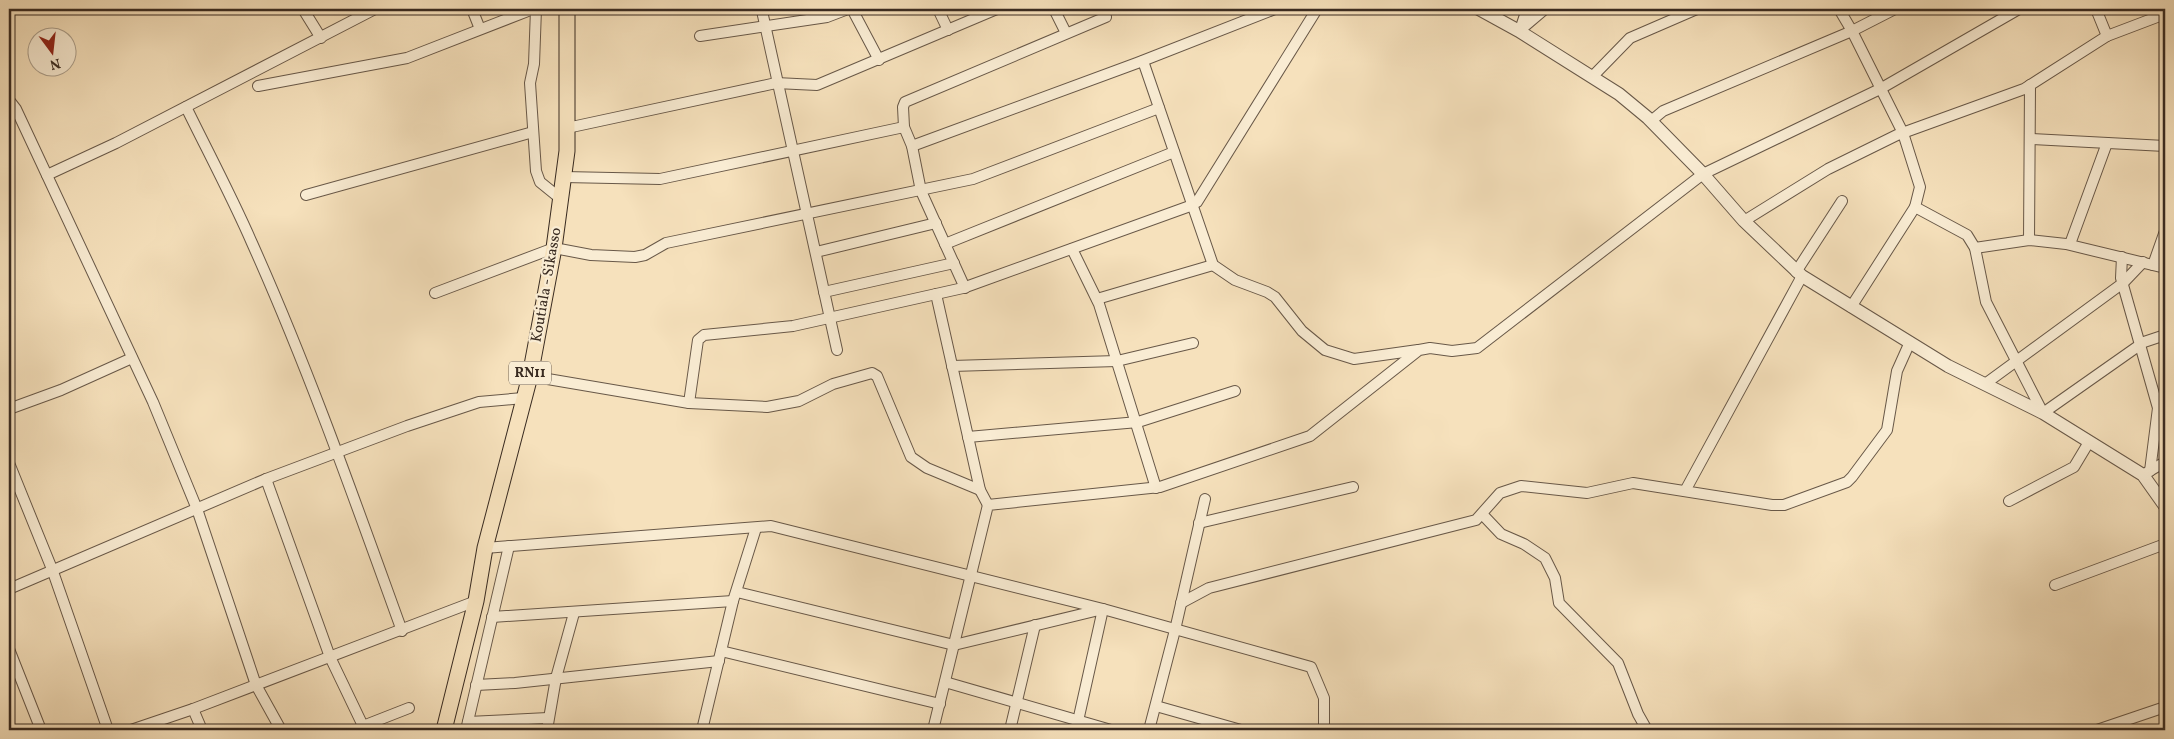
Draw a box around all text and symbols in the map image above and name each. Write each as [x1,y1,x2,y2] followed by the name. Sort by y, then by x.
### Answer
[28,28,78,78] north arrow
[48,53,62,74] text: N
[527,226,567,344] street label: Koutiala - Sikasso
[509,362,551,384] road number: RN11

